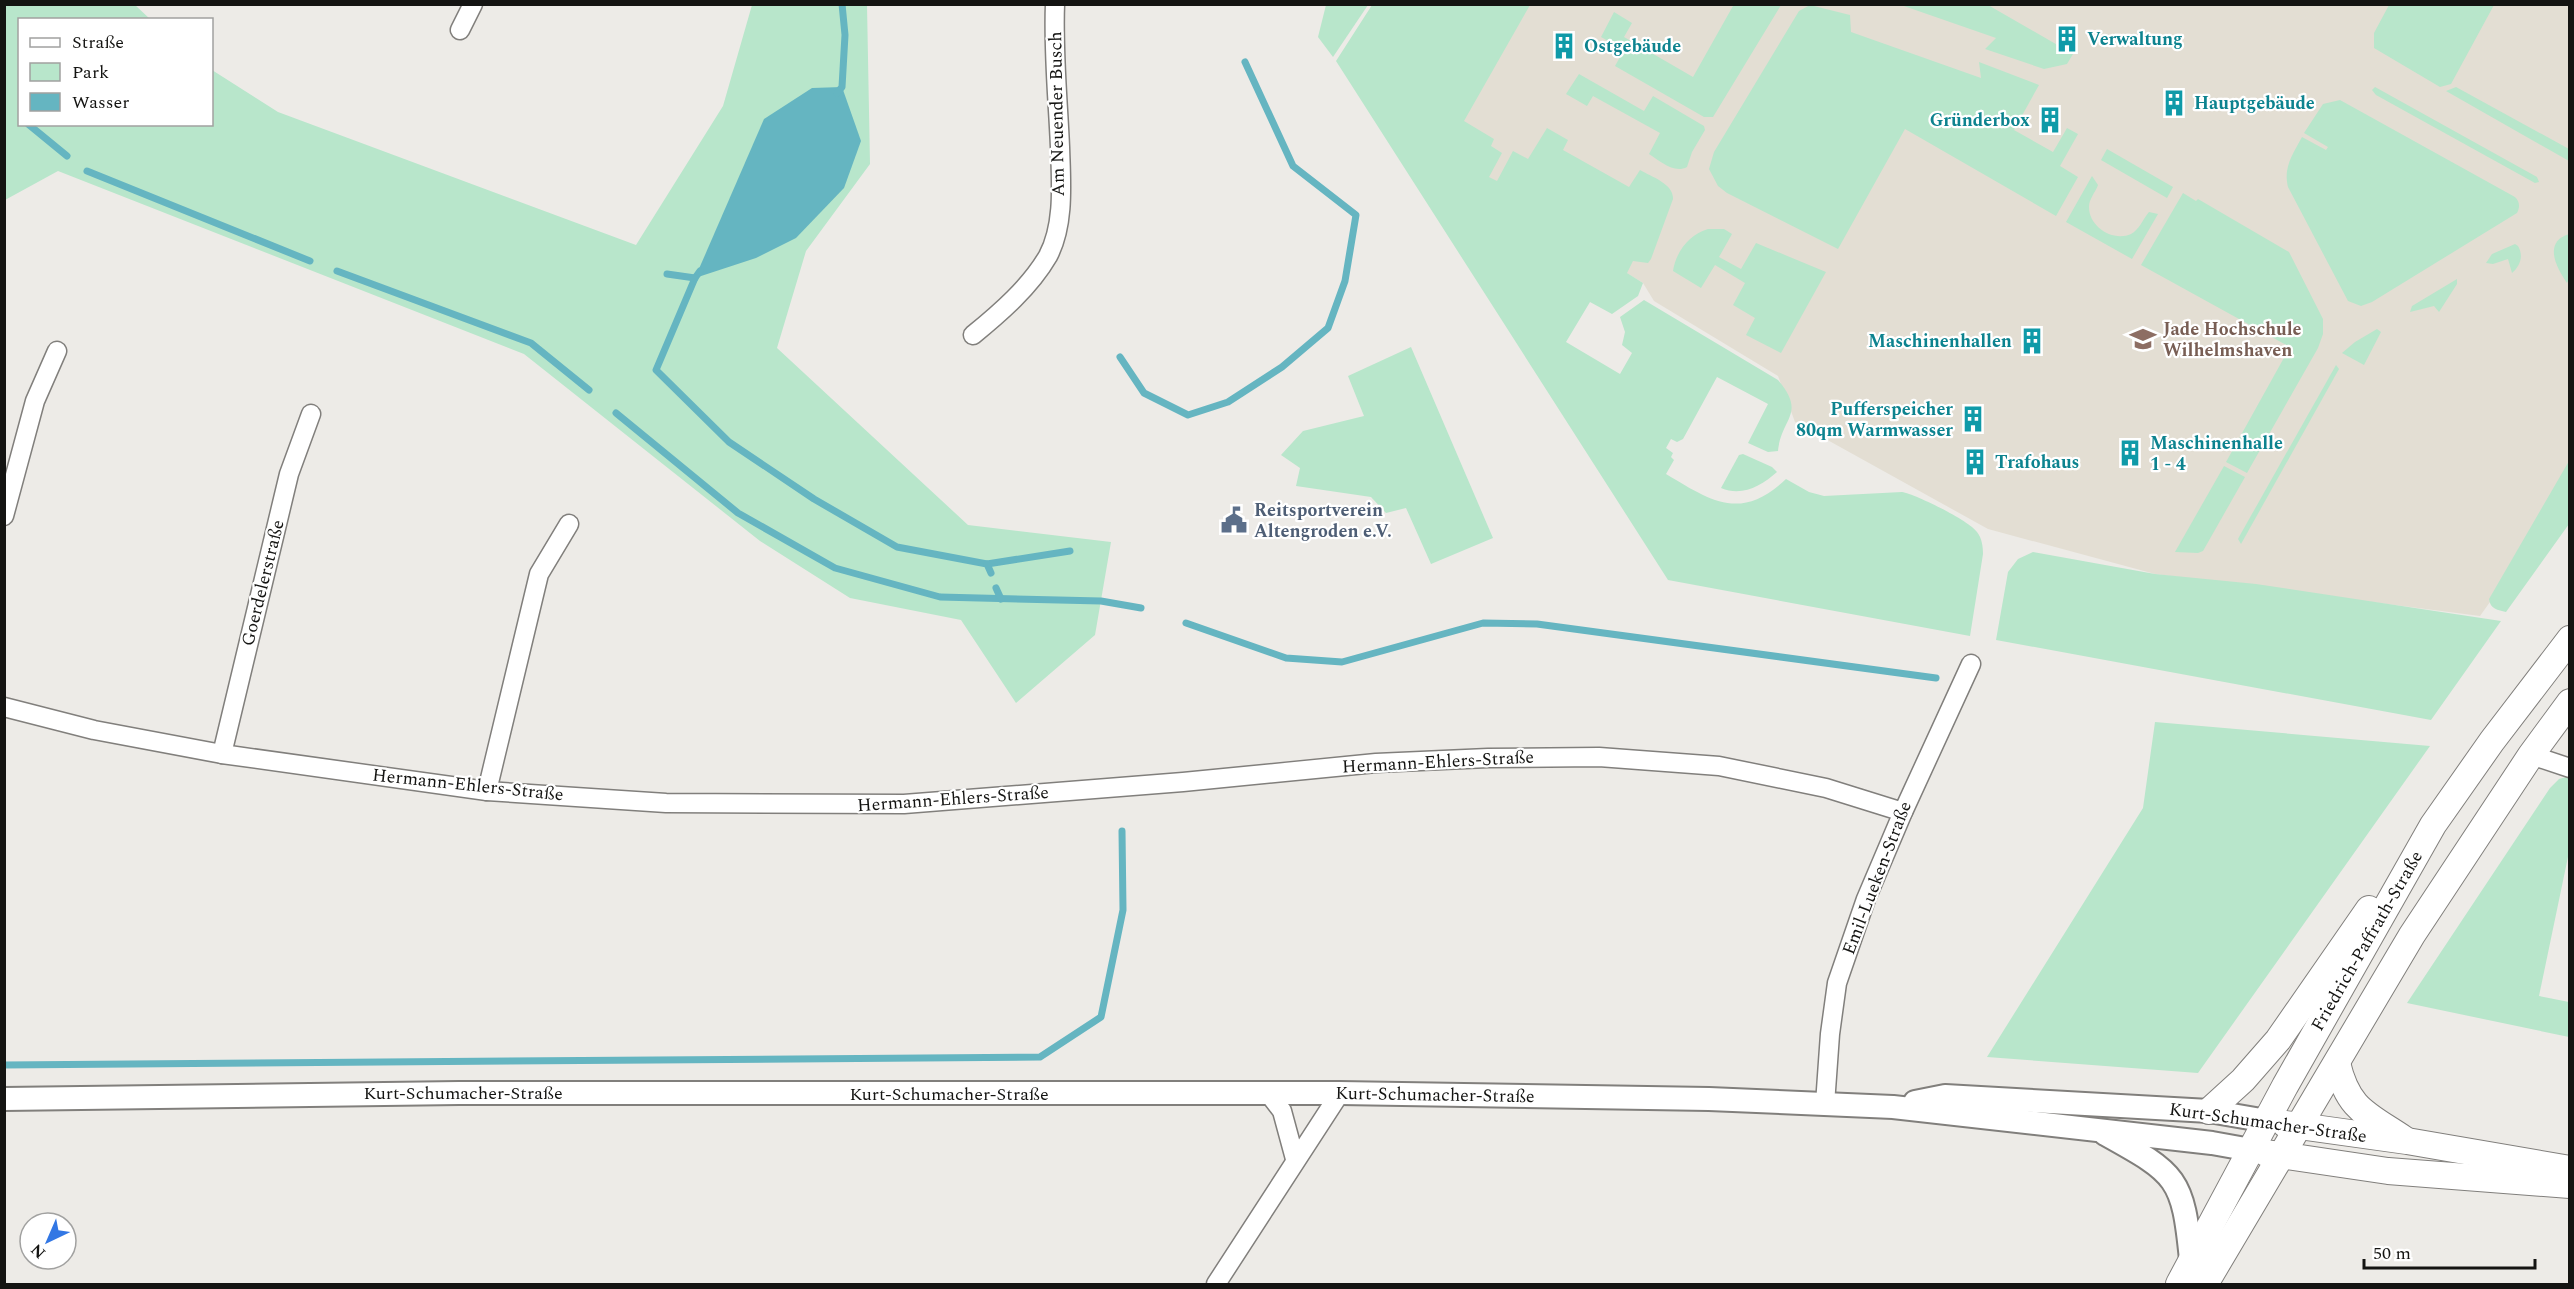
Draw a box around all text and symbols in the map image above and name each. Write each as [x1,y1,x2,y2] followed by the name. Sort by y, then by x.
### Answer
[18,18,213,126] legend
[2052,24,2082,54] building icon: Verwaltung
[2087,26,2183,53] place label: Verwaltung
[72,29,124,56] text: Straße
[1042,31,1072,197] street label: Am Neuender Busch
[1549,31,1579,61] building icon: Ostgebäude
[1584,33,1681,60] place label: Ostgebäude
[72,59,109,86] text: Park
[2159,88,2189,118] building icon: Hauptgebäude
[72,89,129,116] text: Wasser
[2194,90,2315,117] place label: Hauptgebäude
[2035,105,2065,135] building icon: Gründerbox
[1930,107,2030,134] place label: Gründerbox
[2163,316,2302,364] place label: Jade Hochschule Wilhelmshaven
[2128,324,2158,354] school or university icon: Jade Hochschule Wilhelmshaven
[2017,326,2047,356] building icon: Maschinenhallen
[1868,328,2012,355] place label: Maschinenhallen
[1796,396,1953,444] place label: Pufferspeicher 80qm Warmwasser
[1958,404,1988,434] building icon: Pufferspeicher 80qm Warmwasser
[2150,430,2283,478] place label: Maschinenhalle 1 - 4
[2115,438,2145,468] building icon: Maschinenhalle 1 - 4
[1960,447,1990,477] building icon: Trafohaus
[1995,449,2079,476] place label: Trafohaus
[1254,497,1392,545] place label: Reitsportverein Altengroden e.V.
[1219,505,1249,535] public building icon: Reitsportverein Altengroden e.V.
[234,517,292,649] street label: Goerdelerstraße
[1341,743,1535,781] street label: Hermann-Ehlers-Straße
[371,762,565,808] street label: Hermann-Ehlers-Straße
[856,779,1050,819] street label: Hermann-Ehlers-Straße
[1835,797,1919,959] street label: Emil-Lueken-Straße
[2304,846,2430,1036] street label: Friedrich-Paffrath-Straße
[363,1080,563,1107] street label: Kurt-Schumacher-Straße
[1335,1080,1535,1110] street label: Kurt-Schumacher-Straße
[849,1081,1049,1108] street label: Kurt-Schumacher-Straße
[2167,1096,2369,1150] street label: Kurt-Schumacher-Straße
[18,1211,78,1271] north arrow
[2364,1232,2535,1270] scale bar
[25,1238,51,1264] text: N
[2373,1240,2411,1267] text: 50 m

